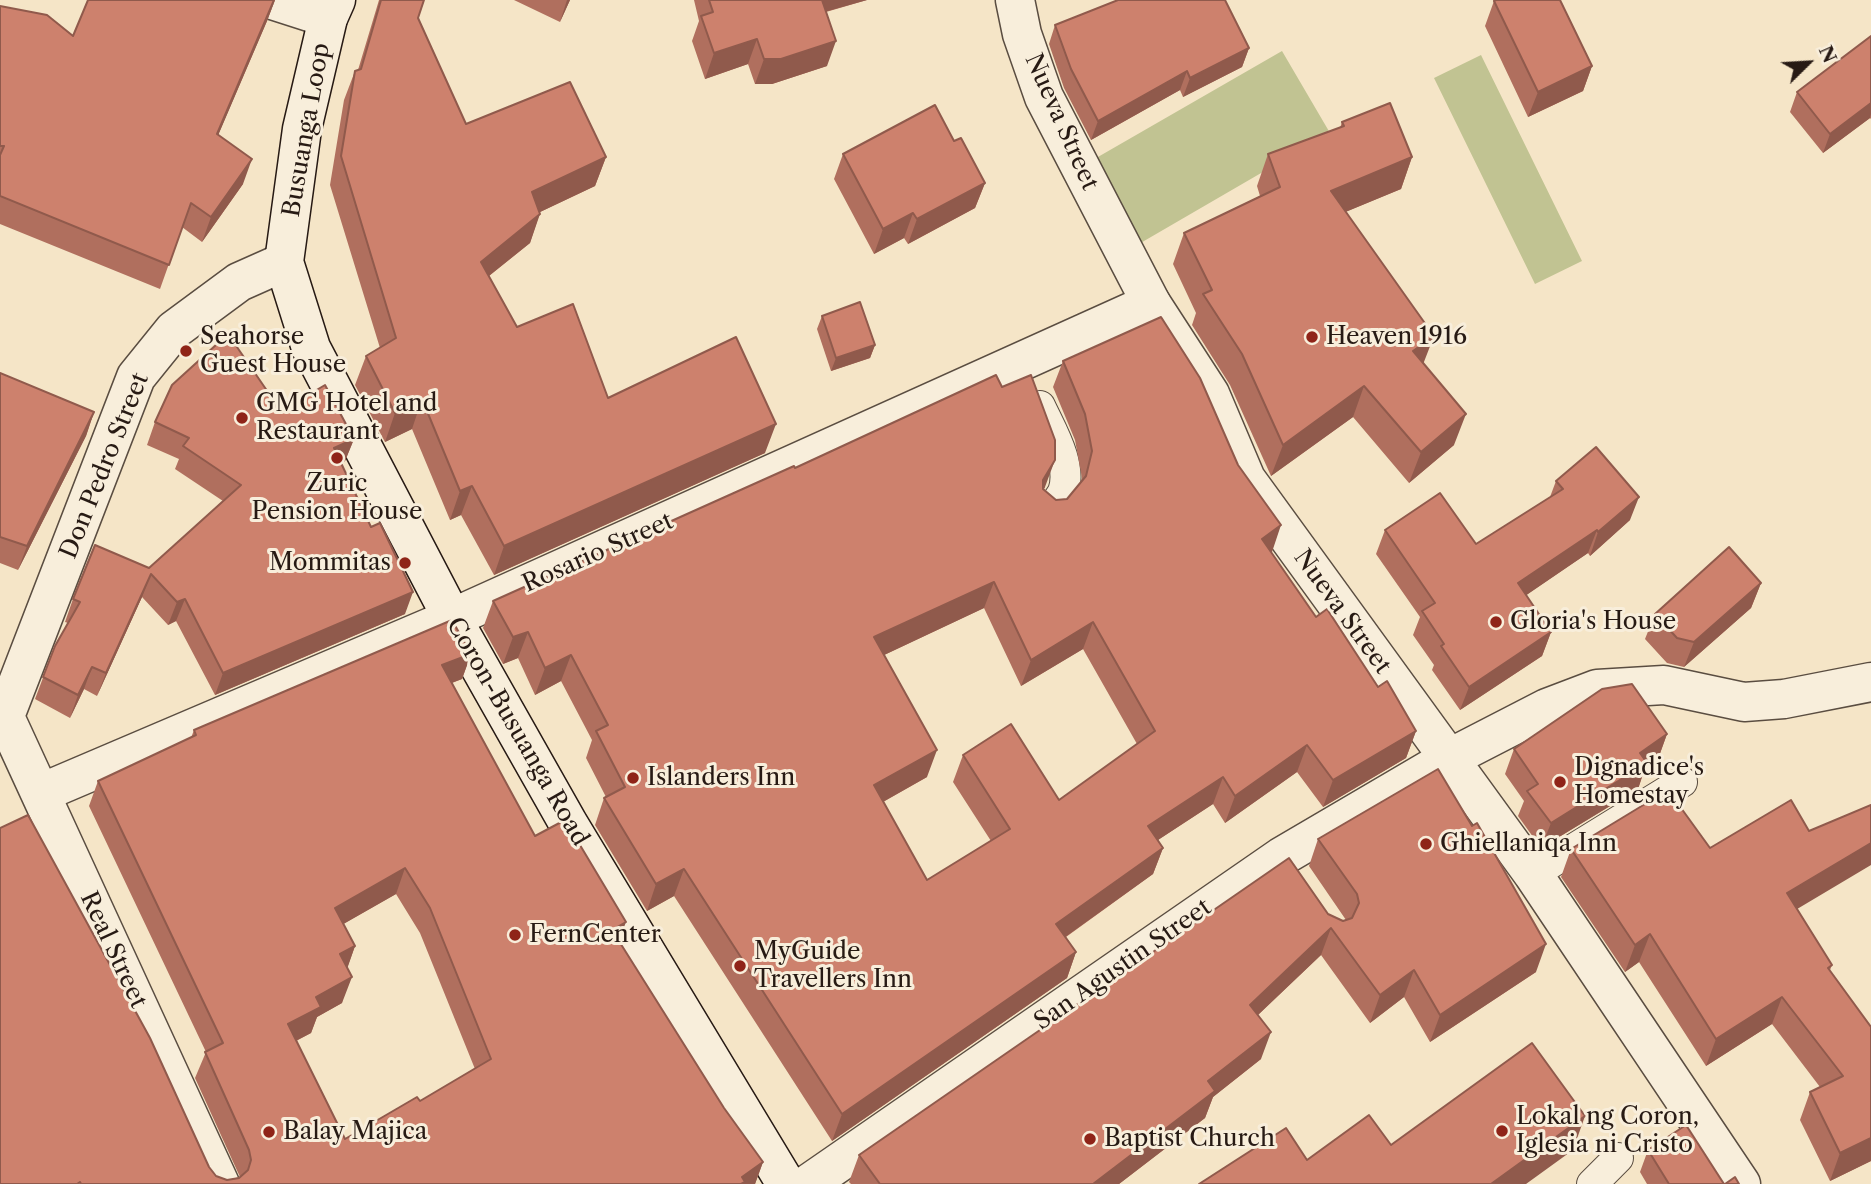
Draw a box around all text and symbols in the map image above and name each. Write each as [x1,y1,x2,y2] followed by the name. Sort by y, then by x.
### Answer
[1773,28,1843,98] north arrow
[278,41,336,219] street label: Busuanga Loop
[1814,42,1842,66] text: N
[1018,49,1104,195] street label: Nueva Street
[200,323,346,379] place label: Seahorse Guest House
[1326,323,1467,351] place label: Heaven 1916
[1304,329,1320,345] marker: Heaven 1916
[178,343,194,359] marker: Seahorse Guest House
[55,369,155,563] street label: Don Pedro Street
[256,390,437,446] place label: GMG Hotel and Restaurant
[234,410,250,426] marker: GMG Hotel and Restaurant
[329,450,345,466] marker: Zuric Pension House
[252,470,422,526] place label: Zuric Pension House
[518,507,678,599] street label: Rosario Street
[1287,544,1397,680] street label: Nueva Street
[269,549,391,577] place label: Mommitas
[397,555,413,571] marker: Mommitas
[1510,608,1676,636] place label: Gloria's House
[440,613,594,851] street label: Coron-Busuanga Road
[1488,614,1504,630] marker: Gloria's House
[1574,754,1704,810] place label: Dignadice's Homestay
[647,764,795,792] place label: Islanders Inn
[625,770,641,786] marker: Islanders Inn
[1552,774,1568,790] marker: Dignadice's Homestay
[1440,830,1617,858] place label: Ghiellaniqa Inn
[1418,836,1434,852] marker: Ghiellaniqa Inn
[74,887,152,1013] street label: Real Street
[1029,893,1217,1037] street label: San Agustin Street
[529,921,661,949] place label: FernCenter
[507,927,523,943] marker: FernCenter
[754,938,912,994] place label: MyGuide Travellers Inn
[732,958,748,974] marker: MyGuide Travellers Inn
[1516,1103,1699,1159] place label: Lokal ng Coron, Iglesia ni Cristo
[283,1118,427,1146] place label: Balay Majica
[1494,1123,1510,1139] marker: Lokal ng Coron, Iglesia ni Cristo
[261,1124,277,1140] marker: Balay Majica
[1104,1125,1275,1153] place label: Baptist Church
[1082,1131,1098,1147] marker: Baptist Church

